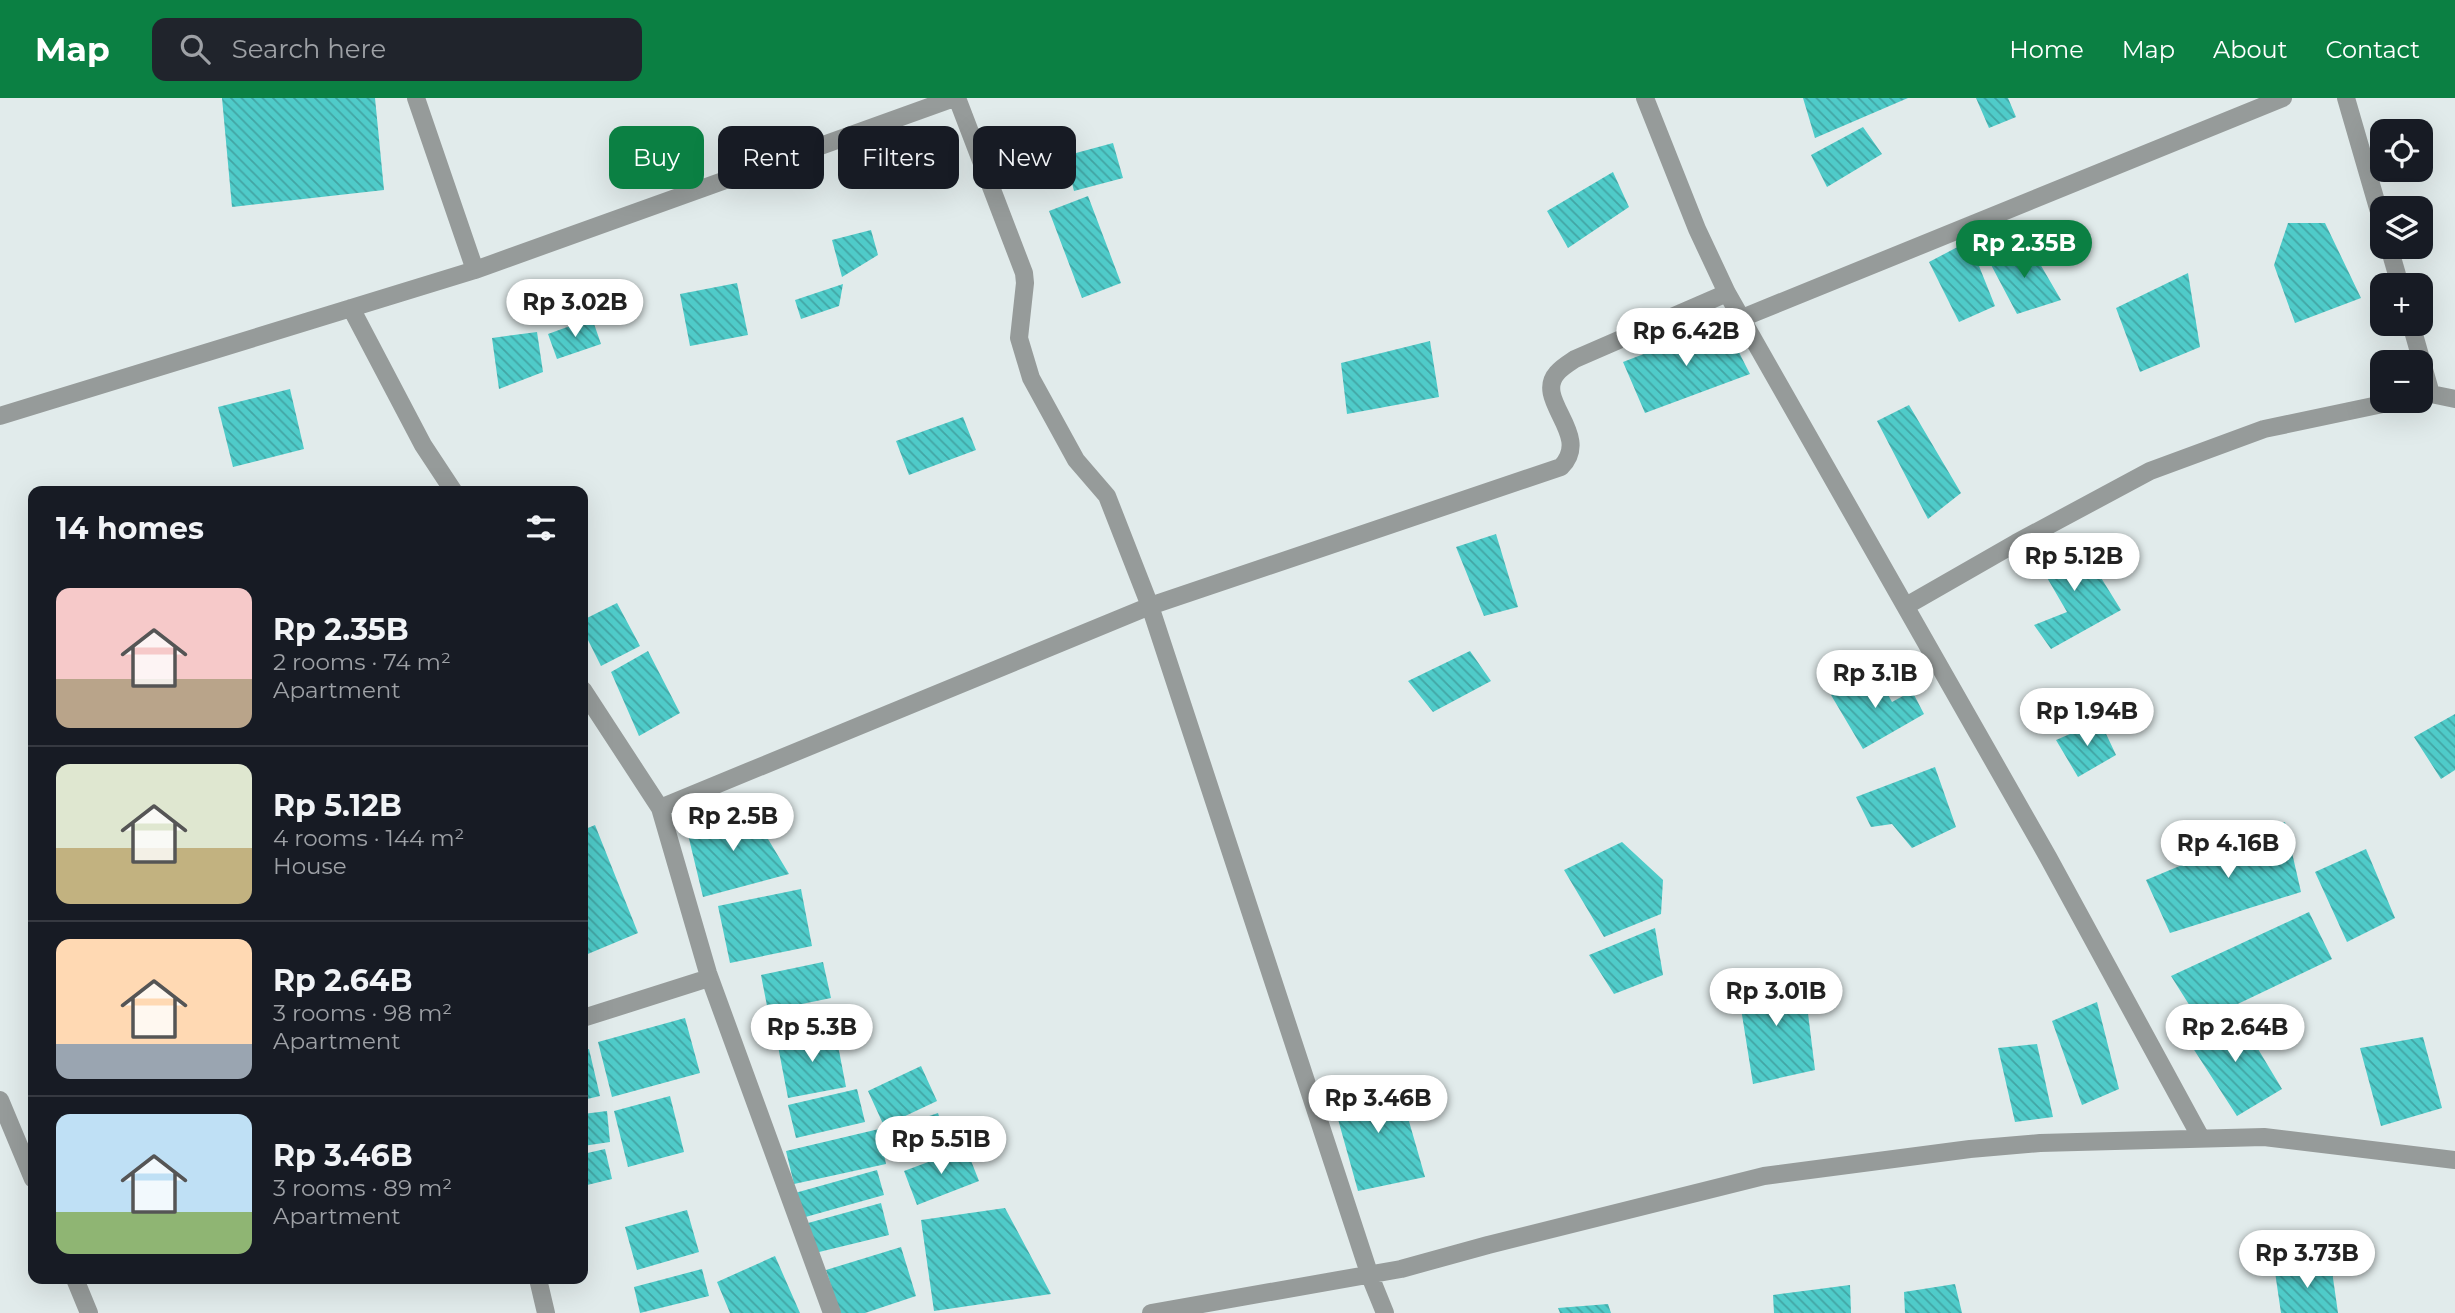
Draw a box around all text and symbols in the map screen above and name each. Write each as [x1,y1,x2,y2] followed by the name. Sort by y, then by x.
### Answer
[152,18,642,81] search box
[35,29,110,69] text: Map
[176,30,214,68] icon: search
[232,33,386,65] text: Search here
[2009,35,2084,64] text: Home
[2122,35,2175,64] text: Map
[2213,35,2287,64] text: About
[2325,35,2420,64] text: Contact
[2370,119,2433,413] map controls
[2370,119,2433,182] button: locate
[609,126,704,189] chip: Buy
[718,126,824,189] chip: Rent
[838,126,959,189] chip: Filters
[973,126,1076,189] chip: New
[2370,196,2433,259] button: layers
[1952,220,2096,280] pin: Rp 2.35B
[1972,229,2076,257] text: Rp 2.35B
[2370,273,2433,336] button: +
[503,280,647,339] pin: Rp 3.02B
[522,288,628,316] text: Rp 3.02B
[1614,308,1758,368] pin: Rp 6.42B
[1632,317,1740,345] text: Rp 6.42B
[2370,350,2433,413] button: −
[522,509,560,547] icon: filters
[56,510,204,547] text: 14 homes
[2002,533,2146,593] pin: Rp 5.12B
[2025,542,2123,570] text: Rp 5.12B
[273,611,409,648] text: Rp 2.35B
[112,616,196,700] icon: home
[273,648,451,676] text: 2 rooms · 74 m²
[1810,650,1940,710] pin: Rp 3.1B
[1832,659,1918,687] text: Rp 3.1B
[273,676,401,704] text: Apartment
[2015,688,2159,748] pin: Rp 1.94B
[2036,697,2138,725] text: Rp 1.94B
[273,787,402,824] text: Rp 5.12B
[112,792,196,876] icon: home
[668,794,798,853] pin: Rp 2.5B
[688,802,778,830] text: Rp 2.5B
[2156,820,2300,880] pin: Rp 4.16B
[273,824,465,852] text: 4 rooms · 144 m²
[2177,829,2279,857] text: Rp 4.16B
[273,852,347,880] text: House
[273,962,412,999] text: Rp 2.64B
[112,967,196,1051] icon: home
[1704,968,1848,1028] pin: Rp 3.01B
[1726,977,1826,1005] text: Rp 3.01B
[273,999,452,1027] text: 3 rooms · 98 m²
[747,1004,877,1064] pin: Rp 5.3B
[2163,1004,2307,1064] pin: Rp 2.64B
[767,1013,857,1041] text: Rp 5.3B
[2182,1013,2288,1041] text: Rp 2.64B
[273,1027,401,1055] text: Apartment
[1306,1076,1450,1135] pin: Rp 3.46B
[1324,1084,1432,1112] text: Rp 3.46B
[869,1116,1013,1176] pin: Rp 5.51B
[891,1125,991,1153] text: Rp 5.51B
[273,1137,413,1174] text: Rp 3.46B
[112,1142,196,1226] icon: home
[273,1174,452,1202] text: 3 rooms · 89 m²
[273,1202,401,1230] text: Apartment
[2235,1230,2379,1290] pin: Rp 3.73B
[2255,1239,2359,1267] text: Rp 3.73B

